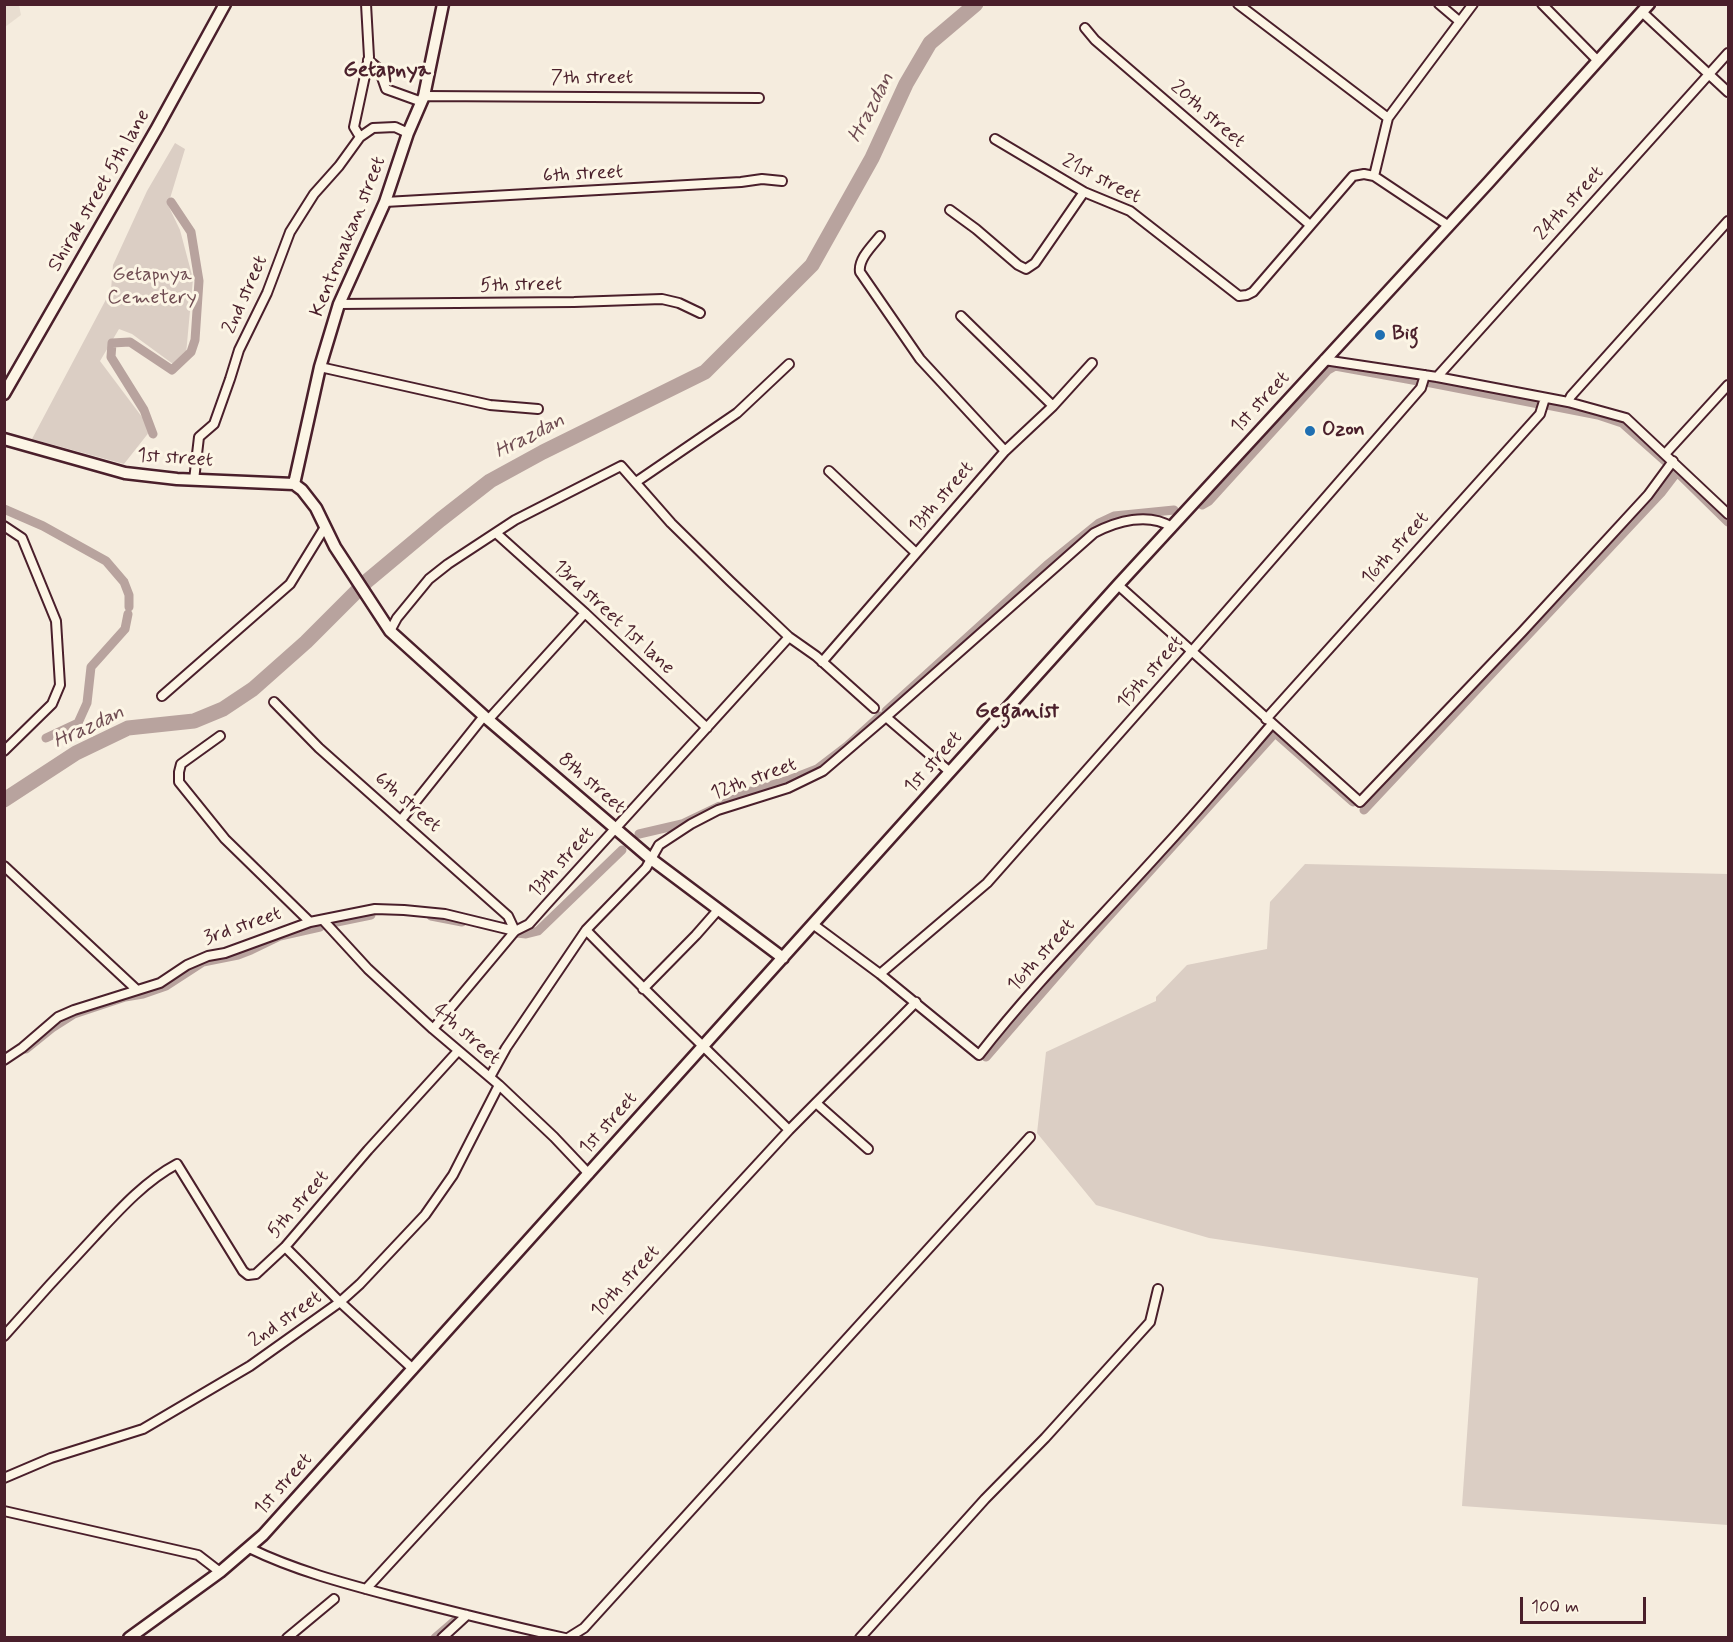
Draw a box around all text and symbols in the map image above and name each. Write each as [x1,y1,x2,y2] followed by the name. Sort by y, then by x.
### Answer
[343,58,431,84] district label: Getapnya
[551,67,633,91] street label: 7th street
[843,69,901,147] water label: Hrazdan
[1165,76,1249,154] street label: 20th street
[44,106,156,276] street label: Shirak street 5th lane
[1057,150,1145,210] street label: 21st street
[306,153,392,321] street label: Kentronakan street
[542,161,624,189] street label: 6th street
[1530,162,1610,246] street label: 24th street
[218,252,274,338] street label: 2nd street
[107,264,197,311] park label: Getapnya Cemetery
[480,273,562,299] street label: 5th street
[1392,323,1419,347] place label: Big
[1373,328,1387,342] marker: Big
[1226,367,1296,439] street label: 1st street
[491,409,569,465] water label: Hrazdan
[1322,419,1365,443] place label: Ozon
[1303,424,1317,438] marker: Ozon
[136,444,214,474] street label: 1st street
[904,457,980,539] street label: 13th street
[1357,507,1435,591] street label: 16th street
[547,555,679,681] street label: 13rd street 1st lane
[1112,631,1190,715] street label: 15th street
[975,699,1059,725] district label: Geganist
[49,701,129,755] water label: Hrazdan
[900,727,968,799] street label: 1st street
[552,748,630,820] street label: 8th street
[708,753,800,807] street label: 12th street
[369,768,445,838] street label: 6th street
[524,822,600,904] street label: 13th street
[201,903,285,951] street label: 3rd street
[1003,914,1081,998] street label: 16th street
[427,999,505,1071] street label: 4th street
[575,1088,643,1160] street label: 1st street
[263,1166,335,1244] street label: 5th street
[586,1241,666,1323] street label: 10th street
[245,1286,327,1354] street label: 2nd street
[250,1449,318,1521] street label: 1st street
[1523,1585,1649,1623] scale bar
[1531,1595,1579,1619] text: 100 m

